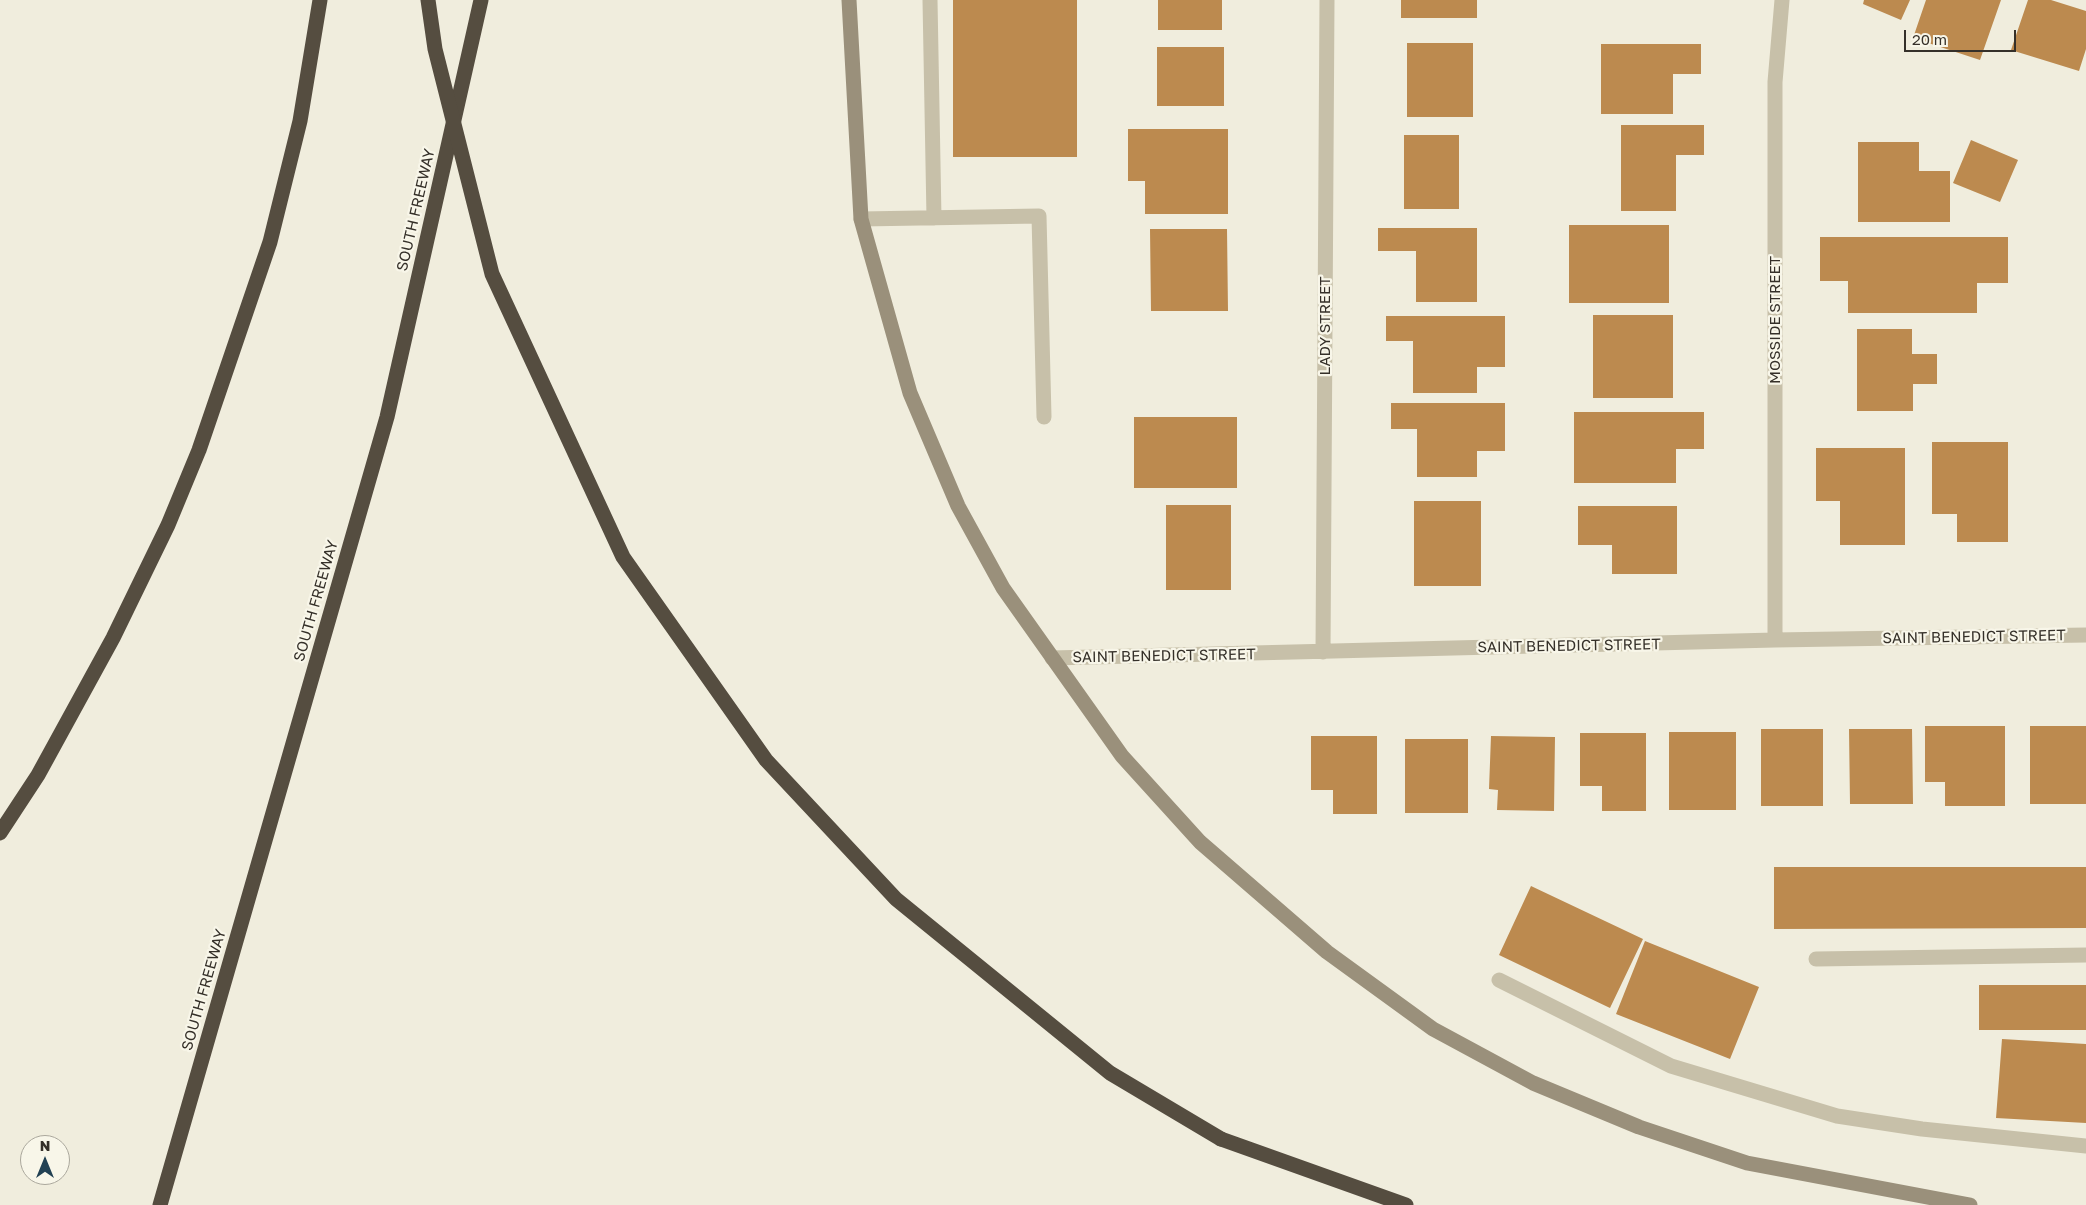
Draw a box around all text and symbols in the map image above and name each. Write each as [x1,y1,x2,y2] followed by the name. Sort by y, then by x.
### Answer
[1906,20,2018,52] scale bar
[1912,30,1947,48] text: 20 m
[393,147,439,273] street label: SOUTH FREEWAY
[1766,256,1784,384] street label: MOSSIDE STREET
[1316,276,1334,376] street label: LADY STREET
[290,538,342,664] street label: SOUTH FREEWAY
[1882,626,2066,648] street label: SAINT BENEDICT STREET
[1477,635,1661,657] street label: SAINT BENEDICT STREET
[1072,645,1256,667] street label: SAINT BENEDICT STREET
[178,927,230,1053] street label: SOUTH FREEWAY
[20,1135,70,1185] north arrow
[40,1137,50,1154] text: N

